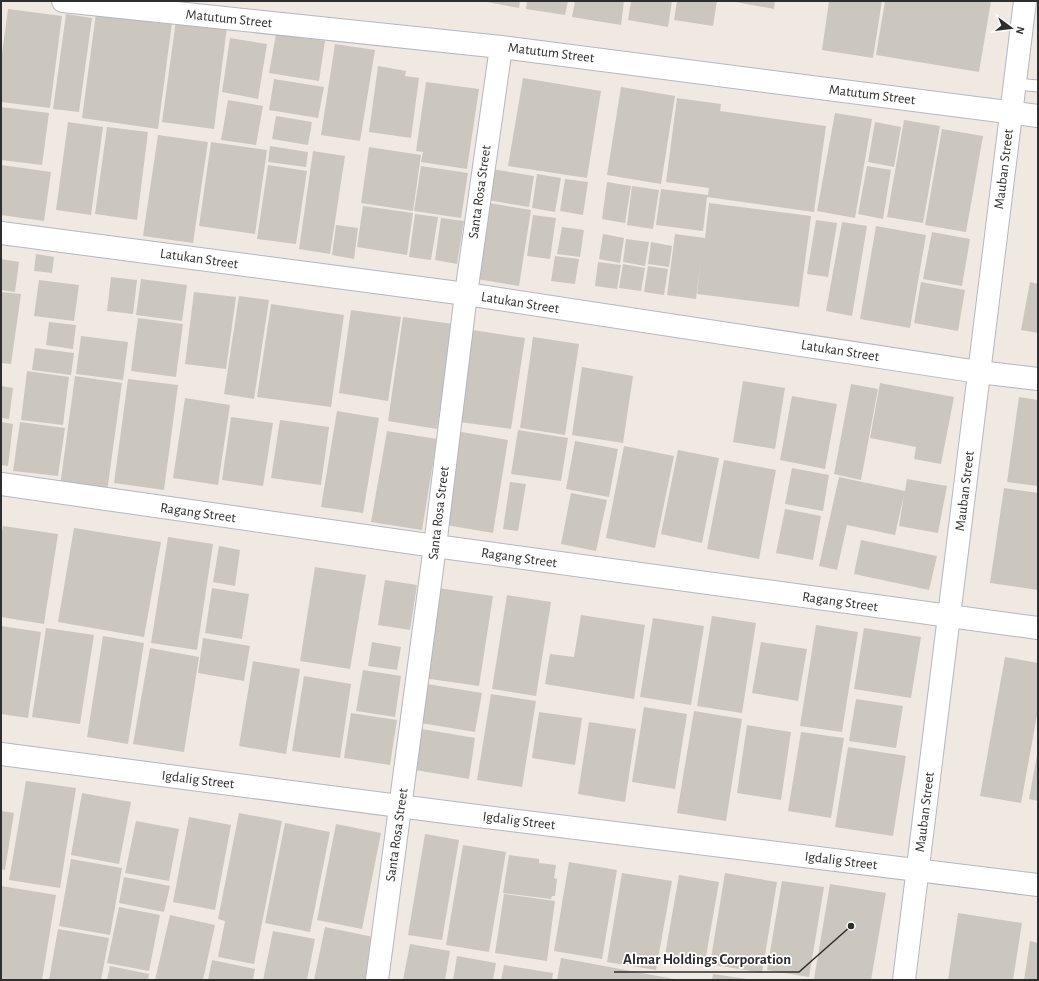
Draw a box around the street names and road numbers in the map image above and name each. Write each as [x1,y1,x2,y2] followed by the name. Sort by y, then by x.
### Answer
[185,7,273,31] street label: Matutum Street
[507,41,596,65] street label: Matutum Street
[828,83,917,107] street label: Matutum Street
[992,128,1016,210] street label: Mauban Street
[467,144,494,240] street label: Santa Rosa Street
[159,247,240,271] street label: Latukan Street
[480,290,561,316] street label: Latukan Street
[800,338,881,364] street label: Latukan Street
[953,450,977,532] street label: Mauban Street
[426,465,452,561] street label: Santa Rosa Street
[159,501,237,525] street label: Ragang Street
[480,546,558,570] street label: Ragang Street
[801,590,879,614] street label: Ragang Street
[161,769,236,791] street label: Igdalig Street
[913,771,937,853] street label: Mauban Street
[384,787,411,883] street label: Santa Rosa Street
[482,810,557,832] street label: Igdalig Street
[804,850,879,872] street label: Igdalig Street

